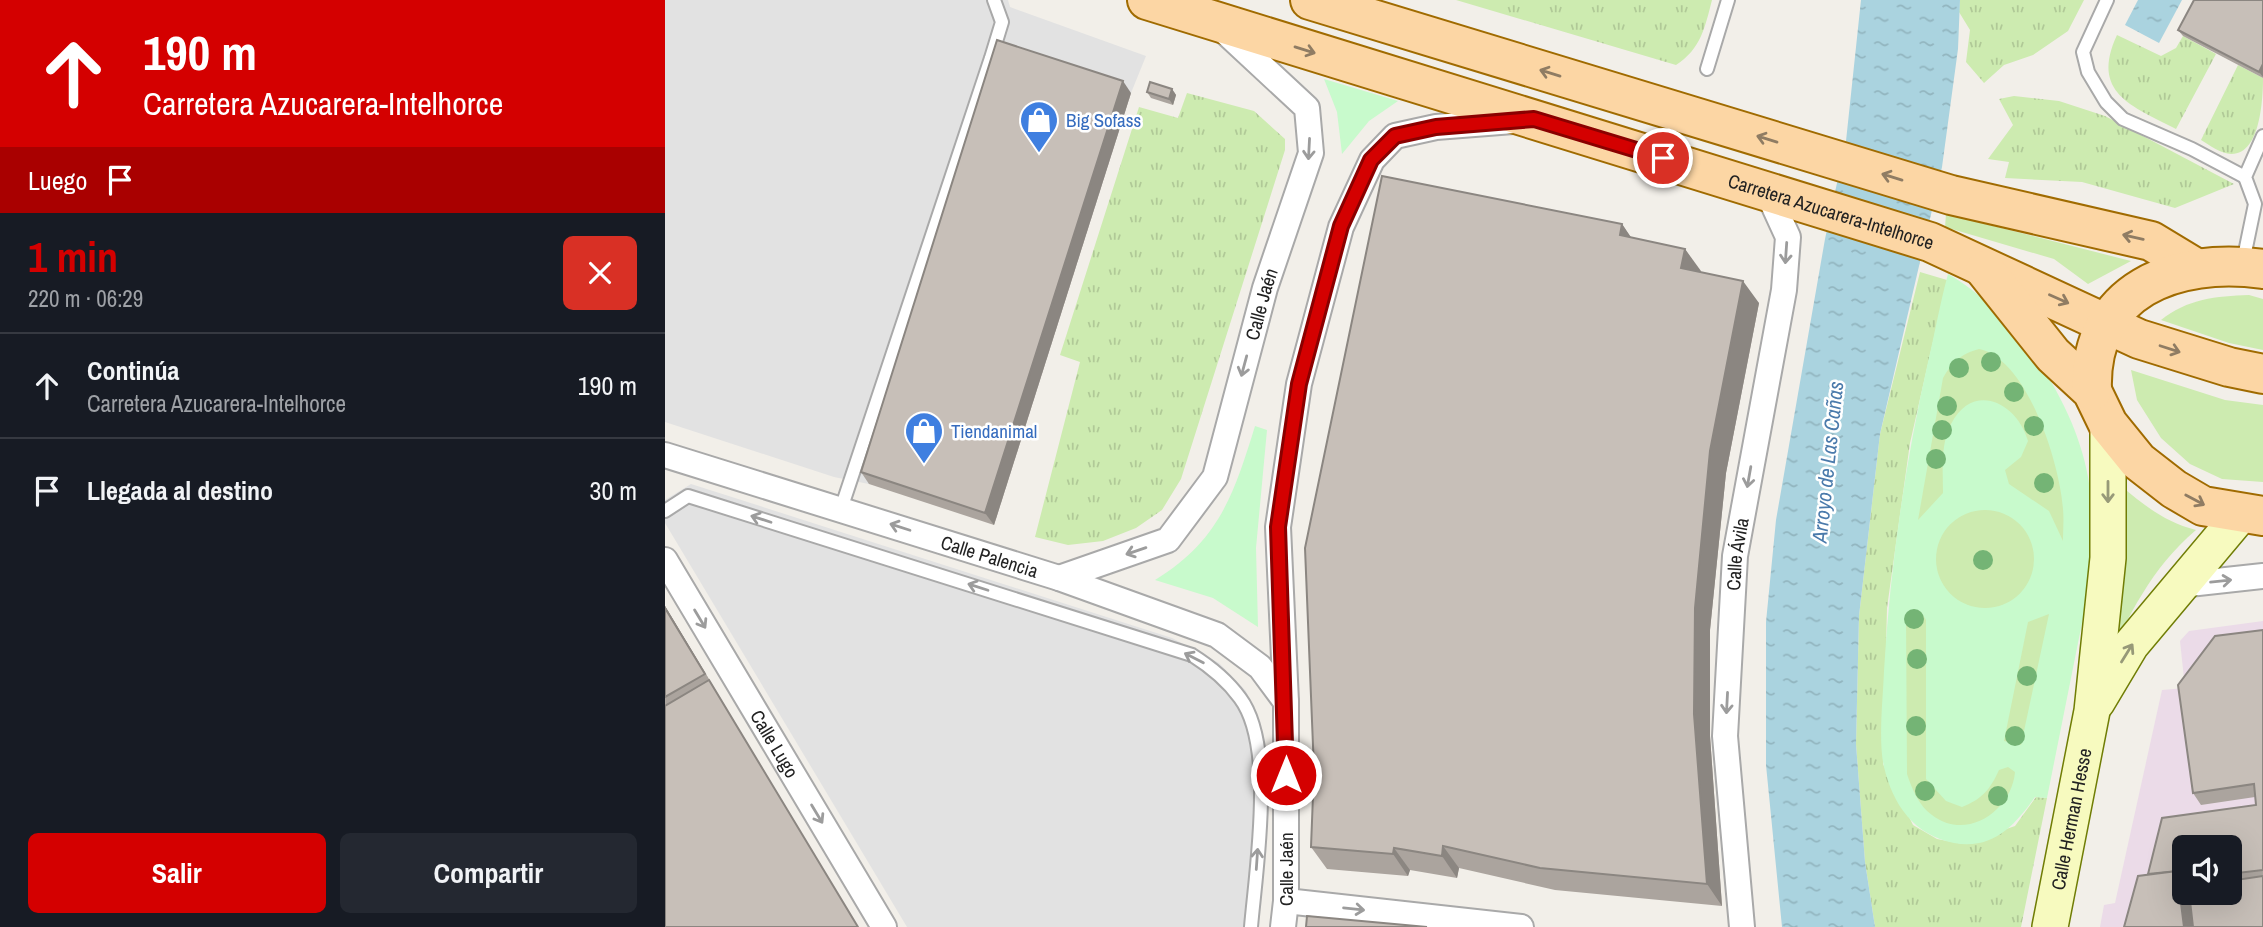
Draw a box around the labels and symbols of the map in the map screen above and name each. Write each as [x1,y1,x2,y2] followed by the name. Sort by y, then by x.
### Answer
[1294,45,1316,57] one-way arrow
[1539,66,1561,78] one-way arrow
[1018,99,1060,154] shop icon: Big Sofass
[1066,107,1142,133] place label: Big Sofass
[1633,128,1693,188] pin
[1757,132,1779,145] one-way arrow
[1302,137,1315,160] one-way arrow
[1725,167,1937,255] street label: Carretera Azucarera-Intelhorce
[1881,170,1903,183] one-way arrow
[2122,230,2145,244] one-way arrow
[1779,241,1792,264] one-way arrow
[1239,265,1284,343] street label: Calle Jaén
[2048,293,2069,306] one-way arrow
[2159,343,2181,356] one-way arrow
[1237,354,1250,377] one-way arrow
[1805,380,1850,545] water label: Arroyo de Las Cañas
[903,410,945,465] shop icon: Tiendanimal
[951,418,1037,444] place label: Tiendanimal
[1742,465,1755,488] one-way arrow
[2101,480,2115,503] one-way arrow
[2184,494,2204,508] one-way arrow
[750,512,772,525] one-way arrow
[1720,515,1755,591] street label: Calle Ávila
[890,520,912,533] one-way arrow
[938,529,1042,584] street label: Calle Palencia
[1125,546,1147,558] one-way arrow
[2209,574,2232,587] one-way arrow
[967,580,989,593] one-way arrow
[693,608,707,628] one-way arrow
[2120,643,2134,663] one-way arrow
[1184,650,1205,664] one-way arrow
[1720,692,1733,714] one-way arrow
[744,705,805,782] street label: Calle Lugo
[1249,738,1323,812] position arrow
[2045,746,2097,892] street label: Calle Herman Hesse
[810,804,824,824] one-way arrow
[1273,832,1299,906] street label: Calle Jaén
[1251,848,1264,871] one-way arrow
[1342,902,1365,915] one-way arrow

